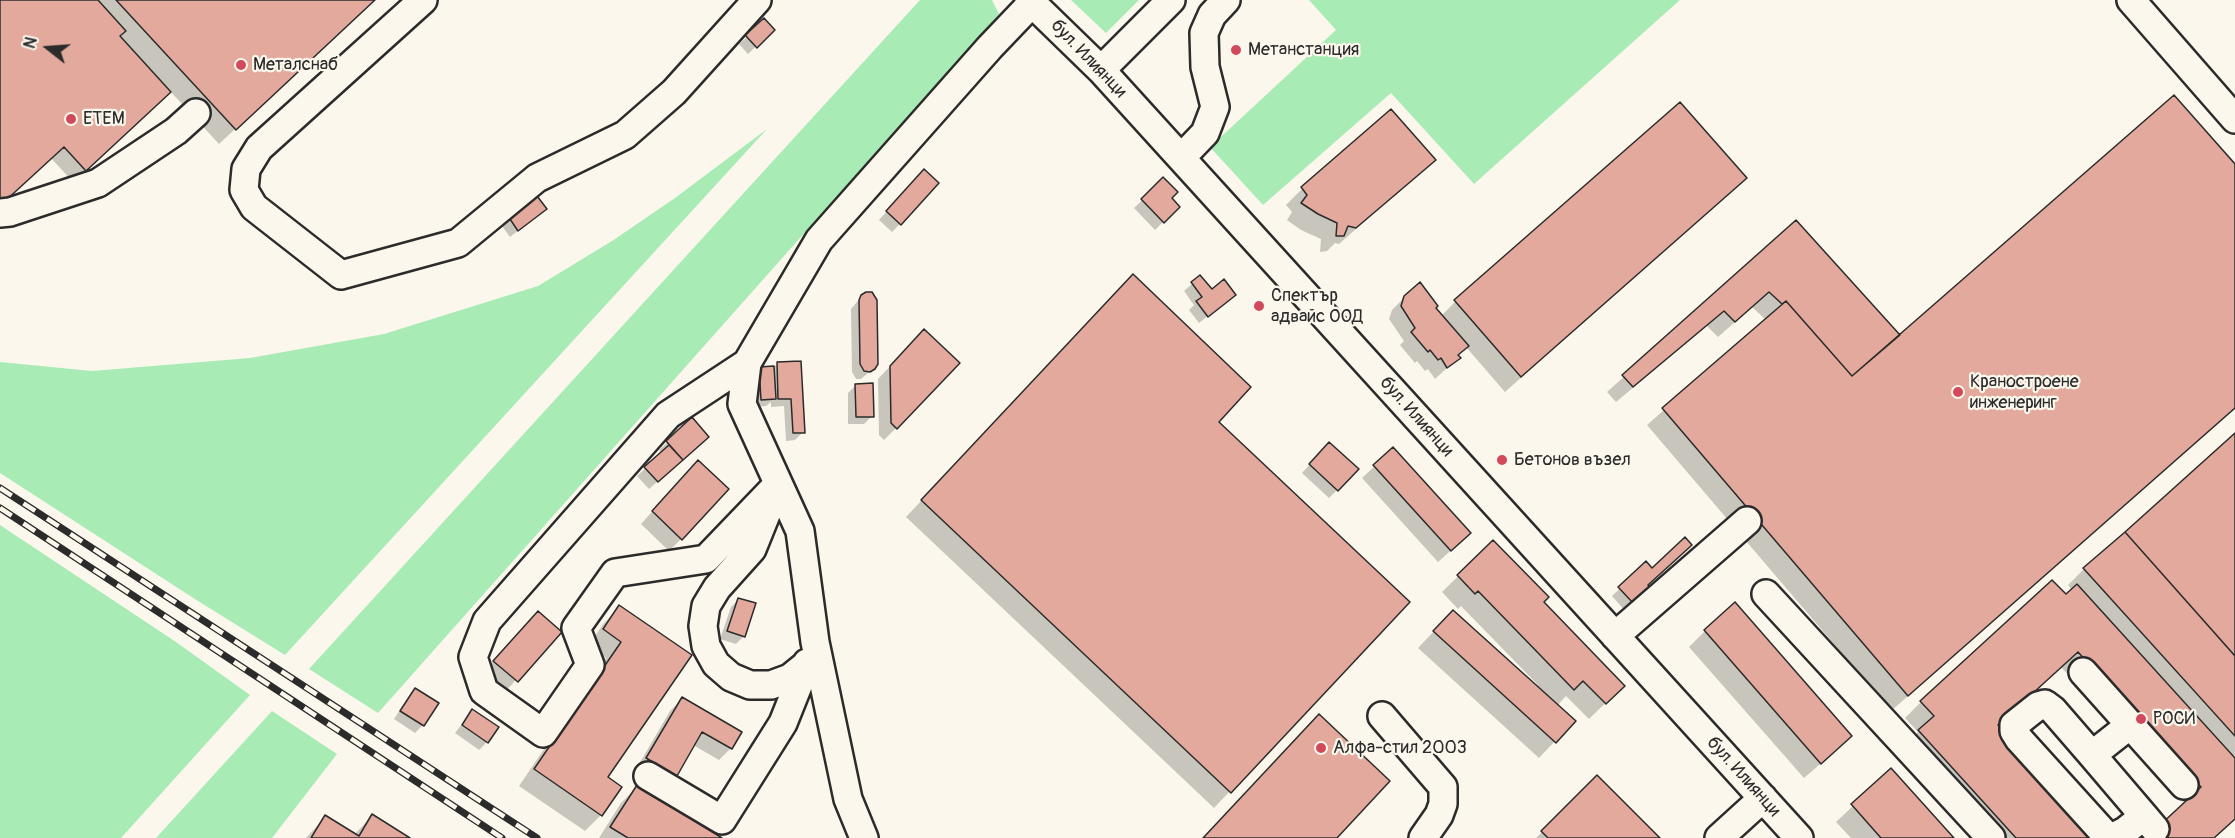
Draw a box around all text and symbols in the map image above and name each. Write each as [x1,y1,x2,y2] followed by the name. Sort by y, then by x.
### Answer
[1045,15,1131,103] street label: бул. Илиянци
[18,18,78,78] north arrow
[20,35,42,51] text: N
[1248,39,1359,61] place label: Метанстанция
[1229,43,1243,57] marker: Метанстанция
[253,54,338,76] place label: Металснаб
[234,58,248,72] marker: Металснаб
[83,108,125,130] place label: ЕТЕМ
[64,112,78,126] marker: ЕТЕМ
[1271,285,1363,328] place label: Спектър адвайс ООД
[1252,299,1266,313] marker: Спектър адвайс ООД
[1970,371,2079,413] place label: Краностроене инженеринг
[1374,372,1458,462] street label: бул. Илиянци
[1951,385,1965,399] marker: Краностроене инженеринг
[1514,449,1631,471] place label: Бетонов възел
[1495,453,1509,467] marker: Бетонов възел
[2153,708,2195,730] place label: РОСИ
[2134,712,2148,726] marker: РОСИ
[1701,732,1785,822] street label: бул. Илиянци
[1333,737,1467,759] place label: Алфа-стил 2003
[1314,741,1328,755] marker: Алфа-стил 2003

